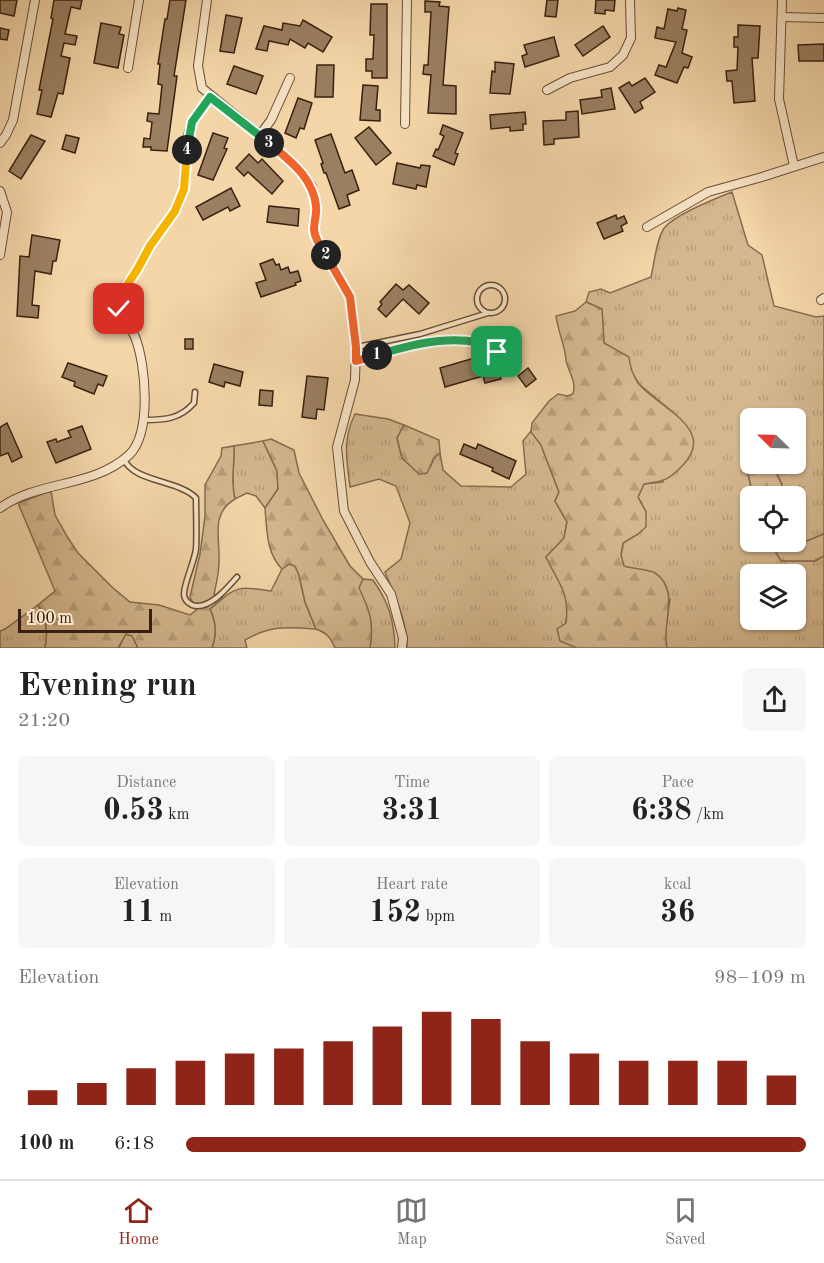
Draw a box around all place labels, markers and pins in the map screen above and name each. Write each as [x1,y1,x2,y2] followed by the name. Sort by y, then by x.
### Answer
[254,128,284,158] pin: 3
[172,135,202,165] pin: 4
[311,240,341,270] pin: 2
[93,283,144,334] pin
[471,326,522,377] pin
[362,340,392,370] pin: 1

